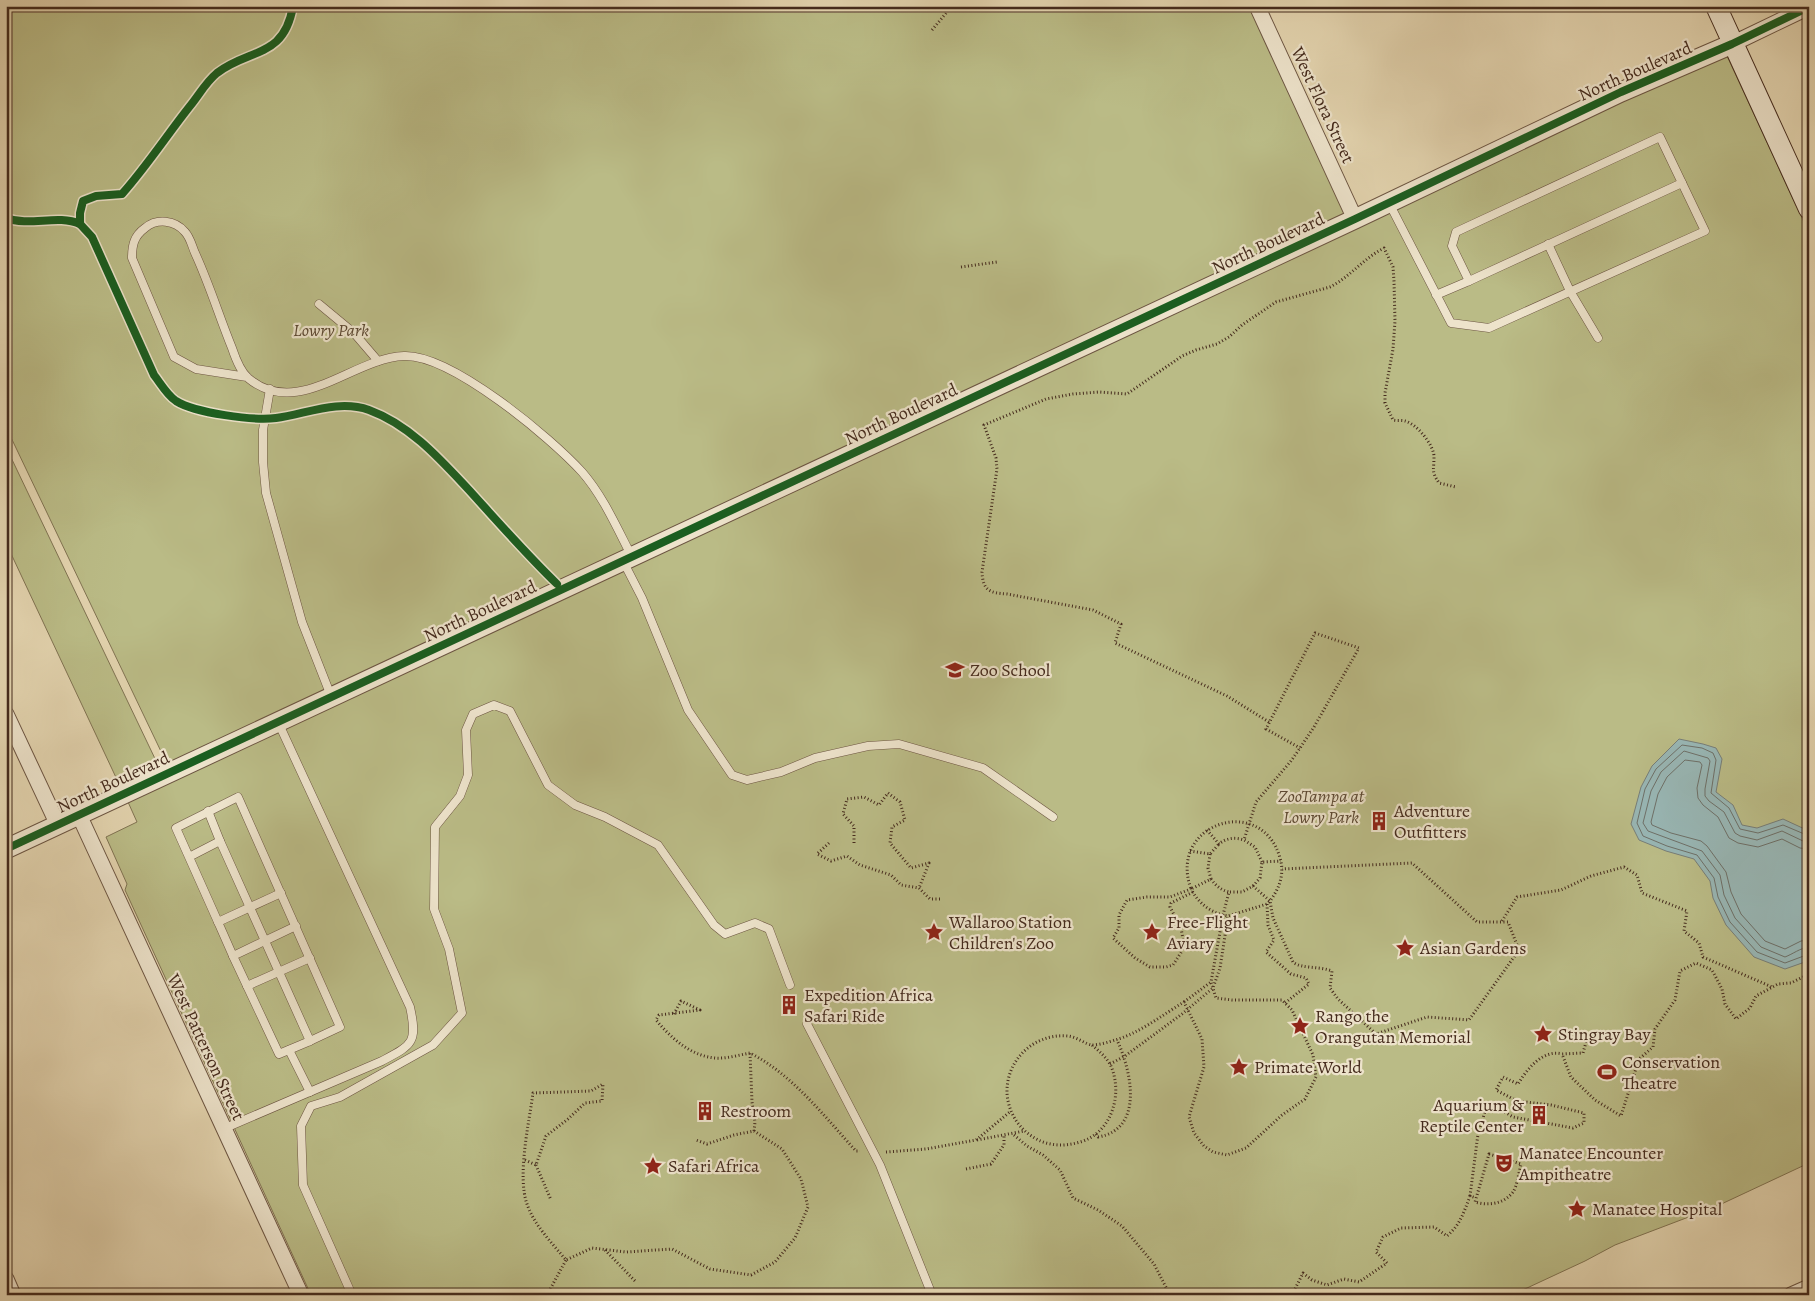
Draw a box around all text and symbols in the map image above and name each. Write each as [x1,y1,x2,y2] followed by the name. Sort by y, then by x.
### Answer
[1574,35,1696,107] street label: North Boulevard
[1285,42,1360,167] street label: West Flora Street
[1208,206,1329,280] street label: North Boulevard
[293,318,369,342] park label: Lowry Park
[841,377,962,451] street label: North Boulevard
[420,574,541,648] street label: North Boulevard
[970,658,1051,682] place label: Zoo School
[944,659,966,681] school or university icon: Zoo School
[53,745,174,819] street label: North Boulevard
[1278,784,1365,829] park label: ZooTampa at Lowry Park
[1393,799,1470,844] place label: Adventure Outfitters
[1368,810,1390,832] building icon: Adventure Outfitters
[948,910,1072,955] place label: Wallaroo Station Children's Zoo
[1166,910,1248,955] place label: Free-Flight Aviary
[923,921,945,943] place icon: Wallaroo Station Children's Zoo
[1141,921,1163,943] place icon: Free-Flight Aviary
[1419,936,1526,960] place label: Asian Gardens
[1394,937,1416,959] place icon: Asian Gardens
[161,969,250,1124] street label: West Patterson Street
[804,983,934,1028] place label: Expedition Africa Safari Ride
[778,994,800,1016] building icon: Expedition Africa Safari Ride
[1315,1004,1471,1049] place label: Rango the Orangutan Memorial
[1289,1015,1311,1037] place icon: Rango the Orangutan Memorial
[1558,1022,1652,1046] place label: Stingray Bay
[1532,1023,1554,1045] place icon: Stingray Bay
[1622,1050,1720,1095] place label: Conservation Theatre
[1254,1055,1362,1079] place label: Primate World
[1228,1056,1250,1078] place icon: Primate World
[1596,1061,1618,1083] sports icon: Conservation Theatre
[1419,1093,1524,1138] place label: Aquarium & Reptile Center
[720,1099,791,1123] place label: Restroom
[694,1100,716,1122] building icon: Restroom
[1528,1104,1550,1126] building icon: Aquarium & Reptile Center
[1518,1141,1663,1186] place label: Manatee Encounter Ampitheatre
[1493,1152,1515,1174] theatre icon: Manatee Encounter Ampitheatre
[668,1154,760,1178] place label: Safari Africa
[642,1155,664,1177] place icon: Safari Africa
[1592,1197,1723,1221] place label: Manatee Hospital
[1566,1198,1588,1220] place icon: Manatee Hospital

